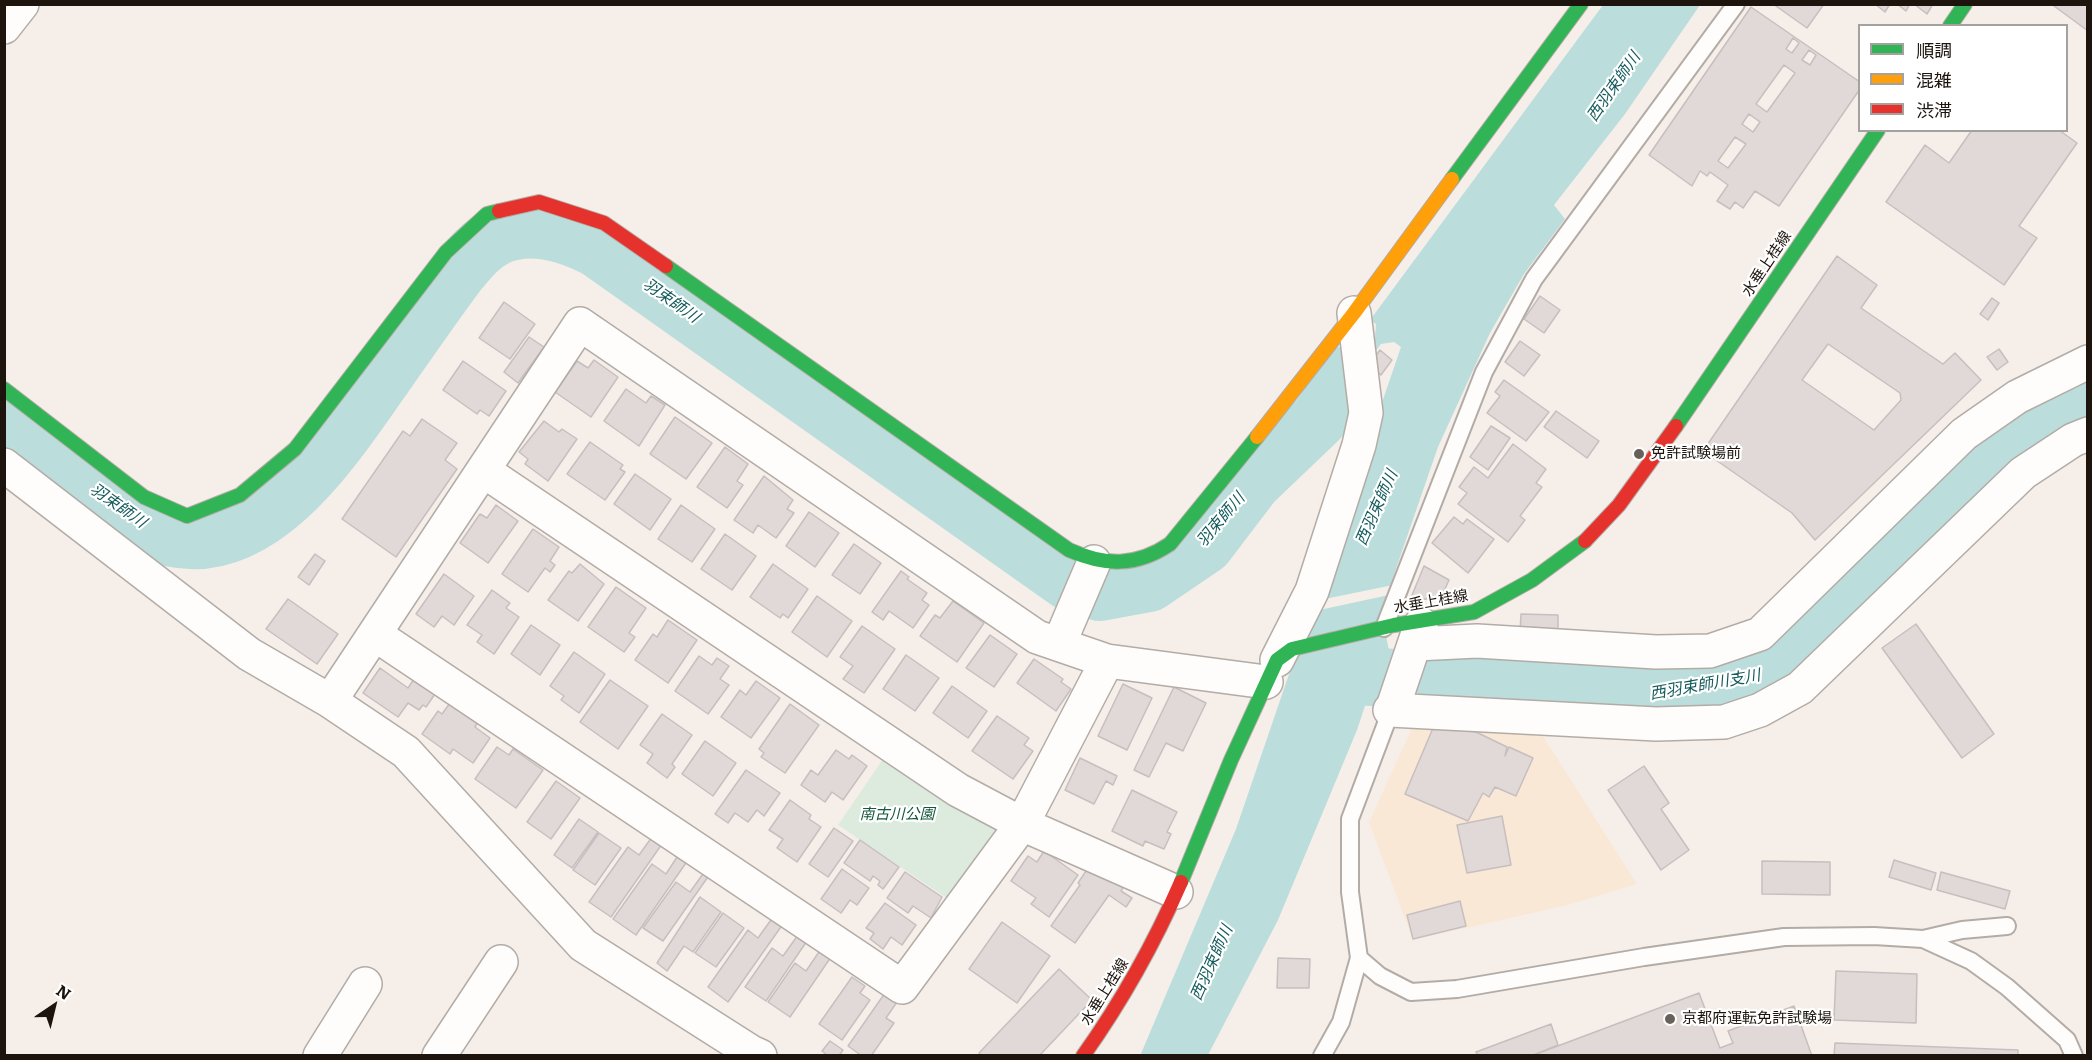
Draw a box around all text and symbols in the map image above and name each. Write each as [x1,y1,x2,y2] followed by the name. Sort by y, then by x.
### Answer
[1858,24,2068,132] legend
[1916,36,1952,63] text: 順調
[1583,49,1645,125] water label: 西羽束師川
[1916,66,1952,93] text: 混雑
[1916,96,1952,123] text: 渋滞
[1739,228,1795,300] street label: 水垂上桂線
[639,275,703,327] water label: 羽束師川
[1651,445,1741,463] place label: 免許試験場前
[1632,447,1646,461] marker: 免許試験場前
[1352,468,1402,548] water label: 西羽束師川
[86,480,150,532] water label: 羽束師川
[1193,489,1249,551] water label: 羽束師川
[1393,587,1469,617] street label: 水垂上桂線
[1648,666,1762,704] water label: 西羽束師川支川
[860,806,934,824] park label: 南古川公園
[1187,923,1237,1003] water label: 西羽束師川
[1077,955,1133,1029] street label: 水垂上桂線
[24,976,84,1036] north arrow
[52,978,77,1005] text: N
[1682,1010,1832,1028] place label: 京都府運転免許試験場
[1663,1012,1677,1026] marker: 京都府運転免許試験場

